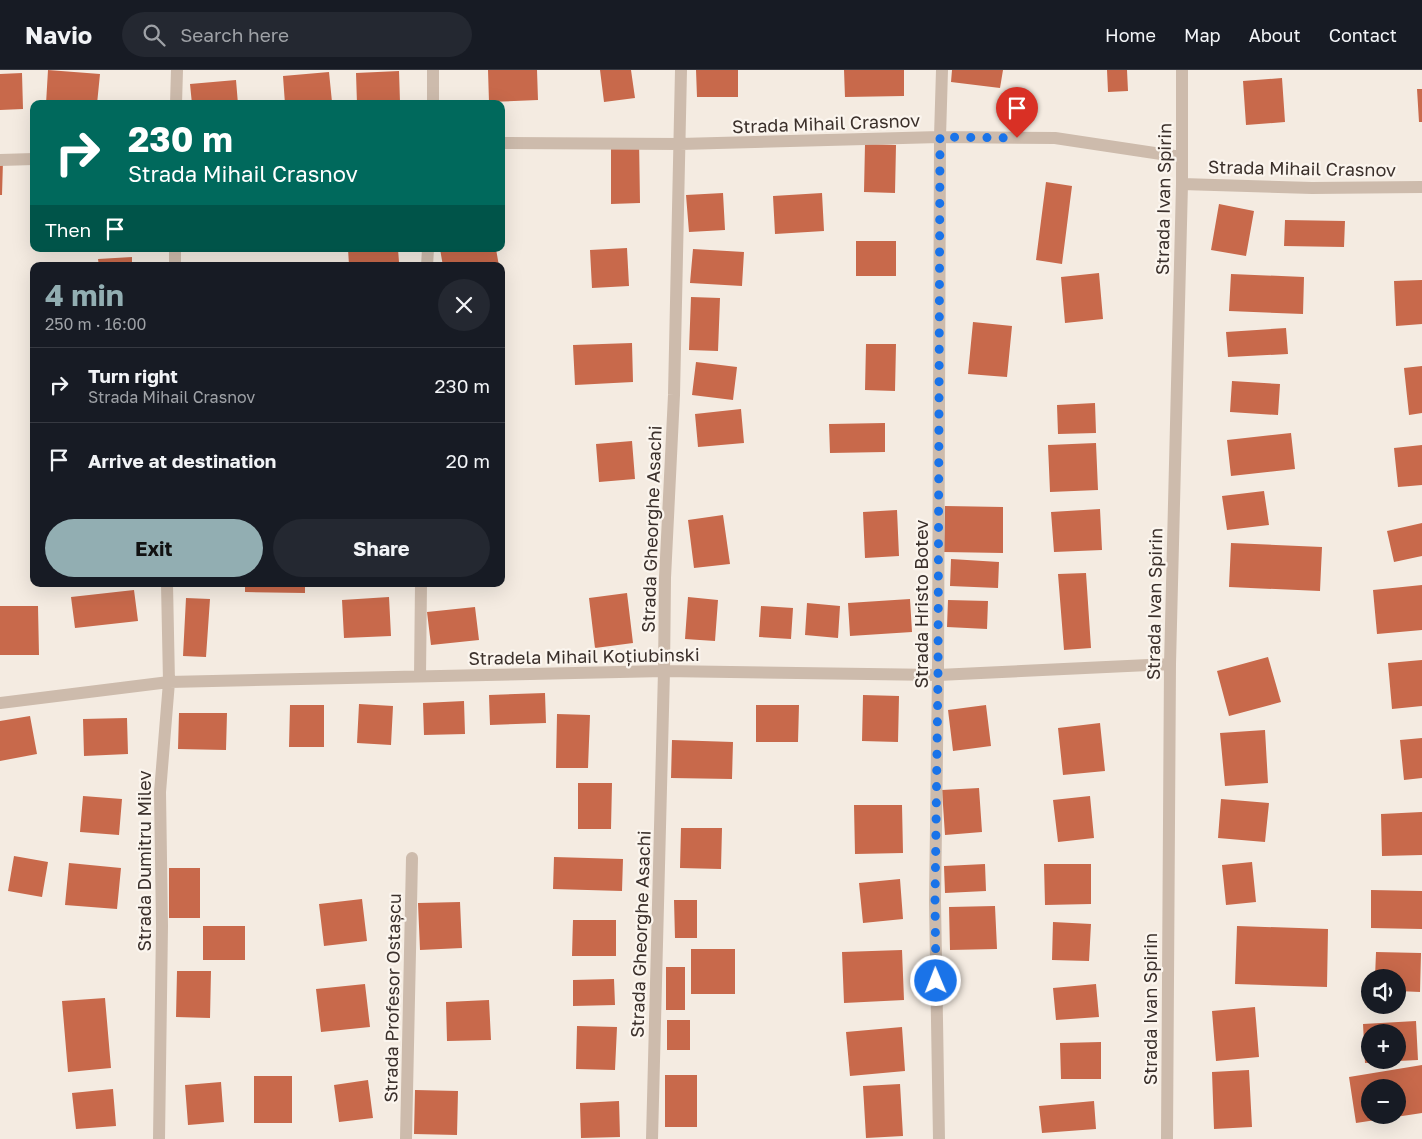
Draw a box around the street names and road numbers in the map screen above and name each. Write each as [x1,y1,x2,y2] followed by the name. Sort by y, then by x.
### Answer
[732,109,920,137] street label: Strada Mihail Crasnov
[1151,123,1175,275] street label: Strada Ivan Spirin
[1208,155,1396,181] street label: Strada Mihail Crasnov
[636,425,666,633] street label: Strada Gheorghe Asachi
[910,520,932,688] street label: Strada Hristo Botev
[1142,528,1166,680] street label: Strada Ivan Spirin
[468,643,700,669] street label: Stradela Mihail Koțiubinski
[133,770,155,952] street label: Strada Dumitru Milev
[625,830,655,1038] street label: Strada Gheorghe Asachi
[379,893,405,1103] street label: Strada Profesor Ostașcu
[1139,933,1161,1085] street label: Strada Ivan Spirin

